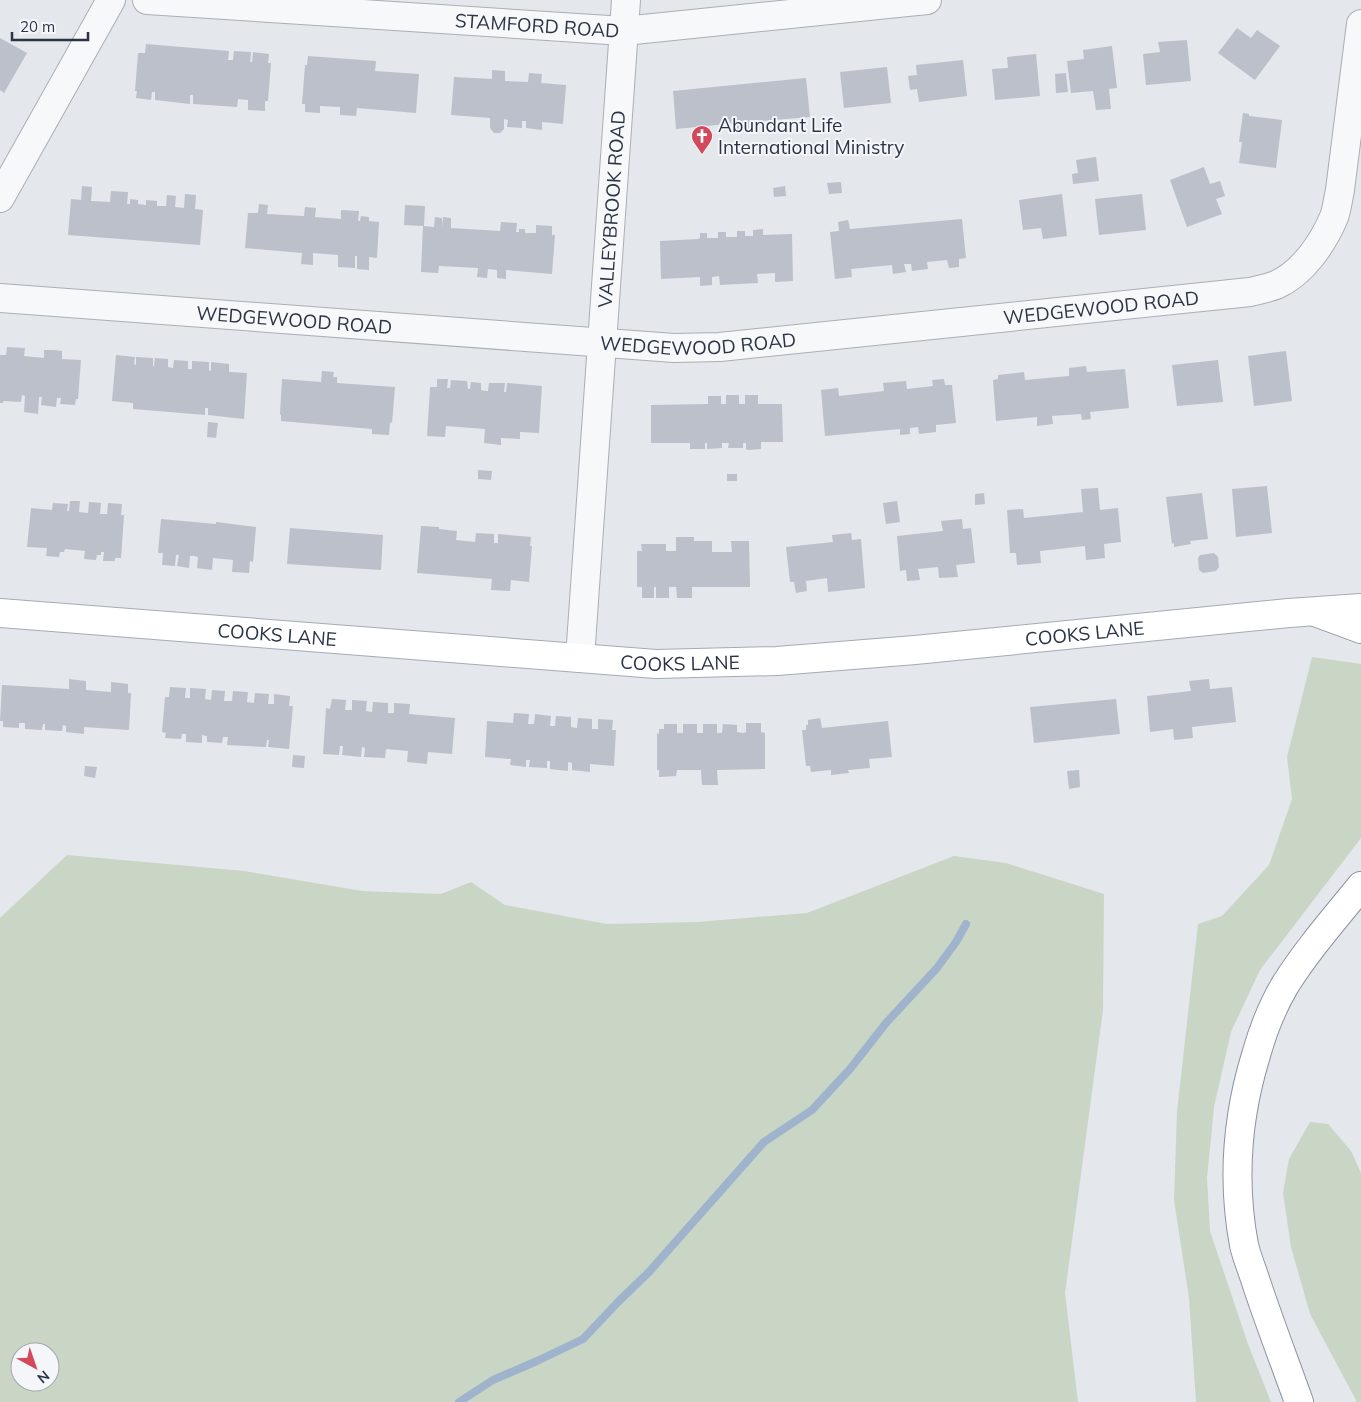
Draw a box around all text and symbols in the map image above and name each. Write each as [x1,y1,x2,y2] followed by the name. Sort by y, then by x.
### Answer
[454,8,620,43] street label: STAMFORD ROAD
[12,10,89,42] scale bar
[20,17,55,36] text: 20 m
[593,110,630,309] street label: VALLEYBROOK ROAD
[718,113,904,159] place label: Abundant Life International Ministry
[690,124,714,155] church icon: Abundant Life International Ministry
[1002,285,1200,330] street label: WEDGEWOOD ROAD
[195,301,393,339] street label: WEDGEWOOD ROAD
[599,327,797,360] street label: WEDGEWOOD ROAD
[1024,615,1145,651] street label: COOKS LANE
[217,618,338,651] street label: COOKS LANE
[619,649,740,676] street label: COOKS LANE
[10,1342,60,1392] north arrow
[34,1367,53,1387] text: N

